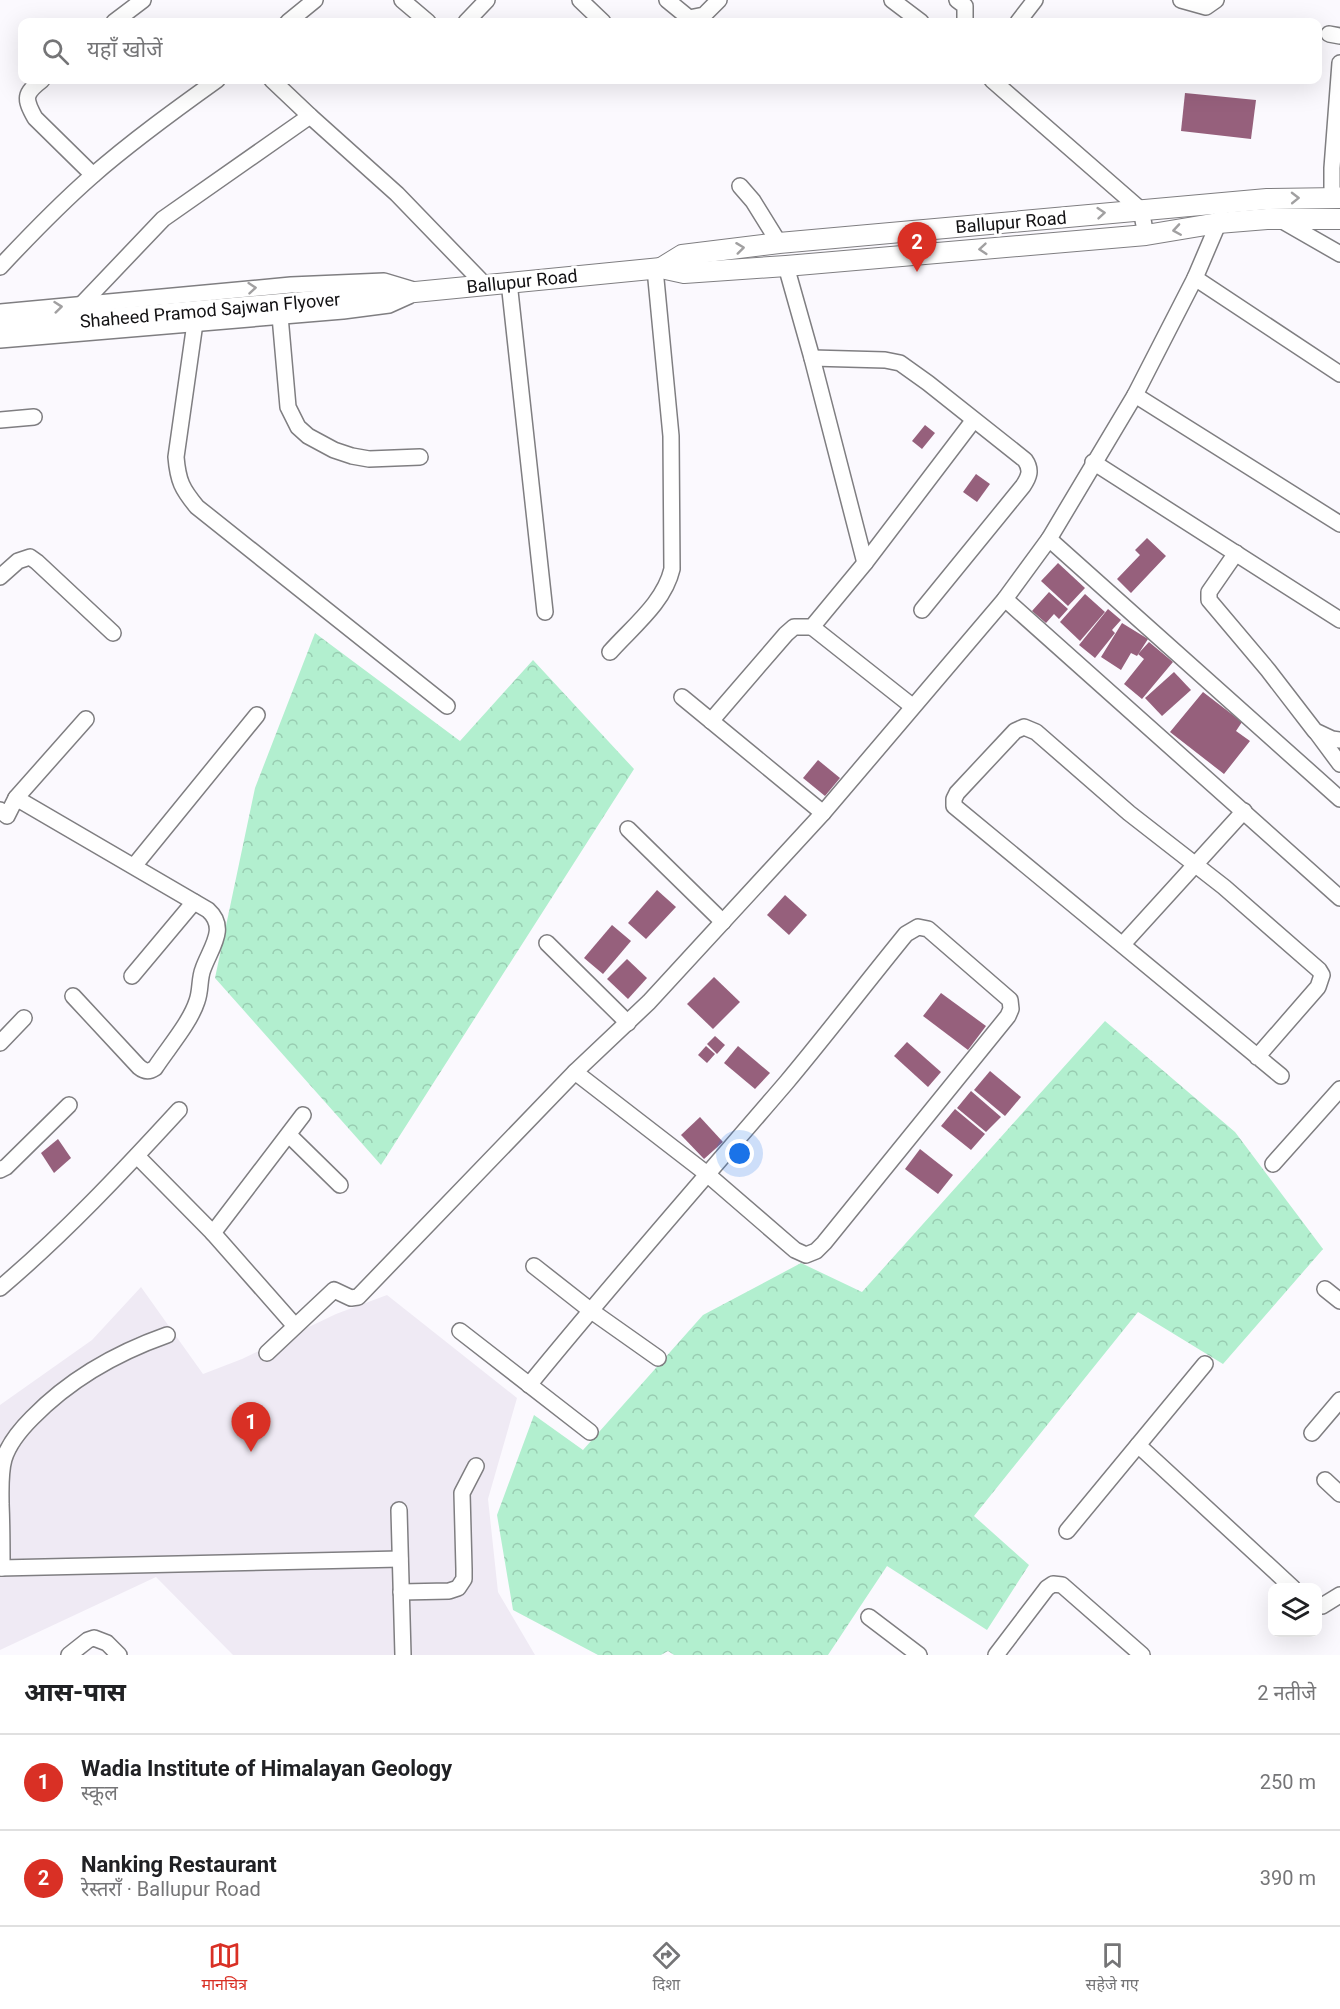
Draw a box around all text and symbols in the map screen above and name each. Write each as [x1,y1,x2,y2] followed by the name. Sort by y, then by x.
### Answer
[18,18,1322,84] search box
[39,35,72,68] icon: search
[87,37,163,62] text: यहाँ खोजें
[1291,192,1300,204] one-way arrow
[955,207,1067,237] street label: Ballupur Road
[1097,207,1106,220] one-way arrow
[898,222,936,272] pin: 2
[1173,223,1182,235] one-way arrow
[735,242,744,255] one-way arrow
[979,242,988,255] one-way arrow
[465,265,579,297] street label: Ballupur Road
[248,282,257,295] one-way arrow
[79,288,341,332] street label: Shaheed Pramod Sajwan Flyover
[54,301,63,314] one-way arrow
[725,1139,754,1168] your location
[232,1402,270,1452] pin: 1
[1268,1583,1322,1637] map controls
[1268,1583,1322,1637] button: layers
[24,1677,126,1707] text: आस-पास
[1257,1681,1316,1705] text: 2 नतीजे
[81,1756,452,1781] text: Wadia Institute of Himalayan Geology
[38,1770,49,1794] text: 1
[1260,1770,1316,1794] text: 250 m
[81,1781,118,1805] text: स्कूल
[81,1852,277,1877] text: Nanking Restaurant
[38,1866,49,1890] text: 2
[1260,1866,1316,1890] text: 390 m
[81,1877,261,1901] text: रेस्तराँ · Ballupur Road
[201,1939,247,1997] tab: मानचित्र
[650,1939,683,1997] tab: दिशा
[1086,1939,1139,1997] tab: सहेजे गए

